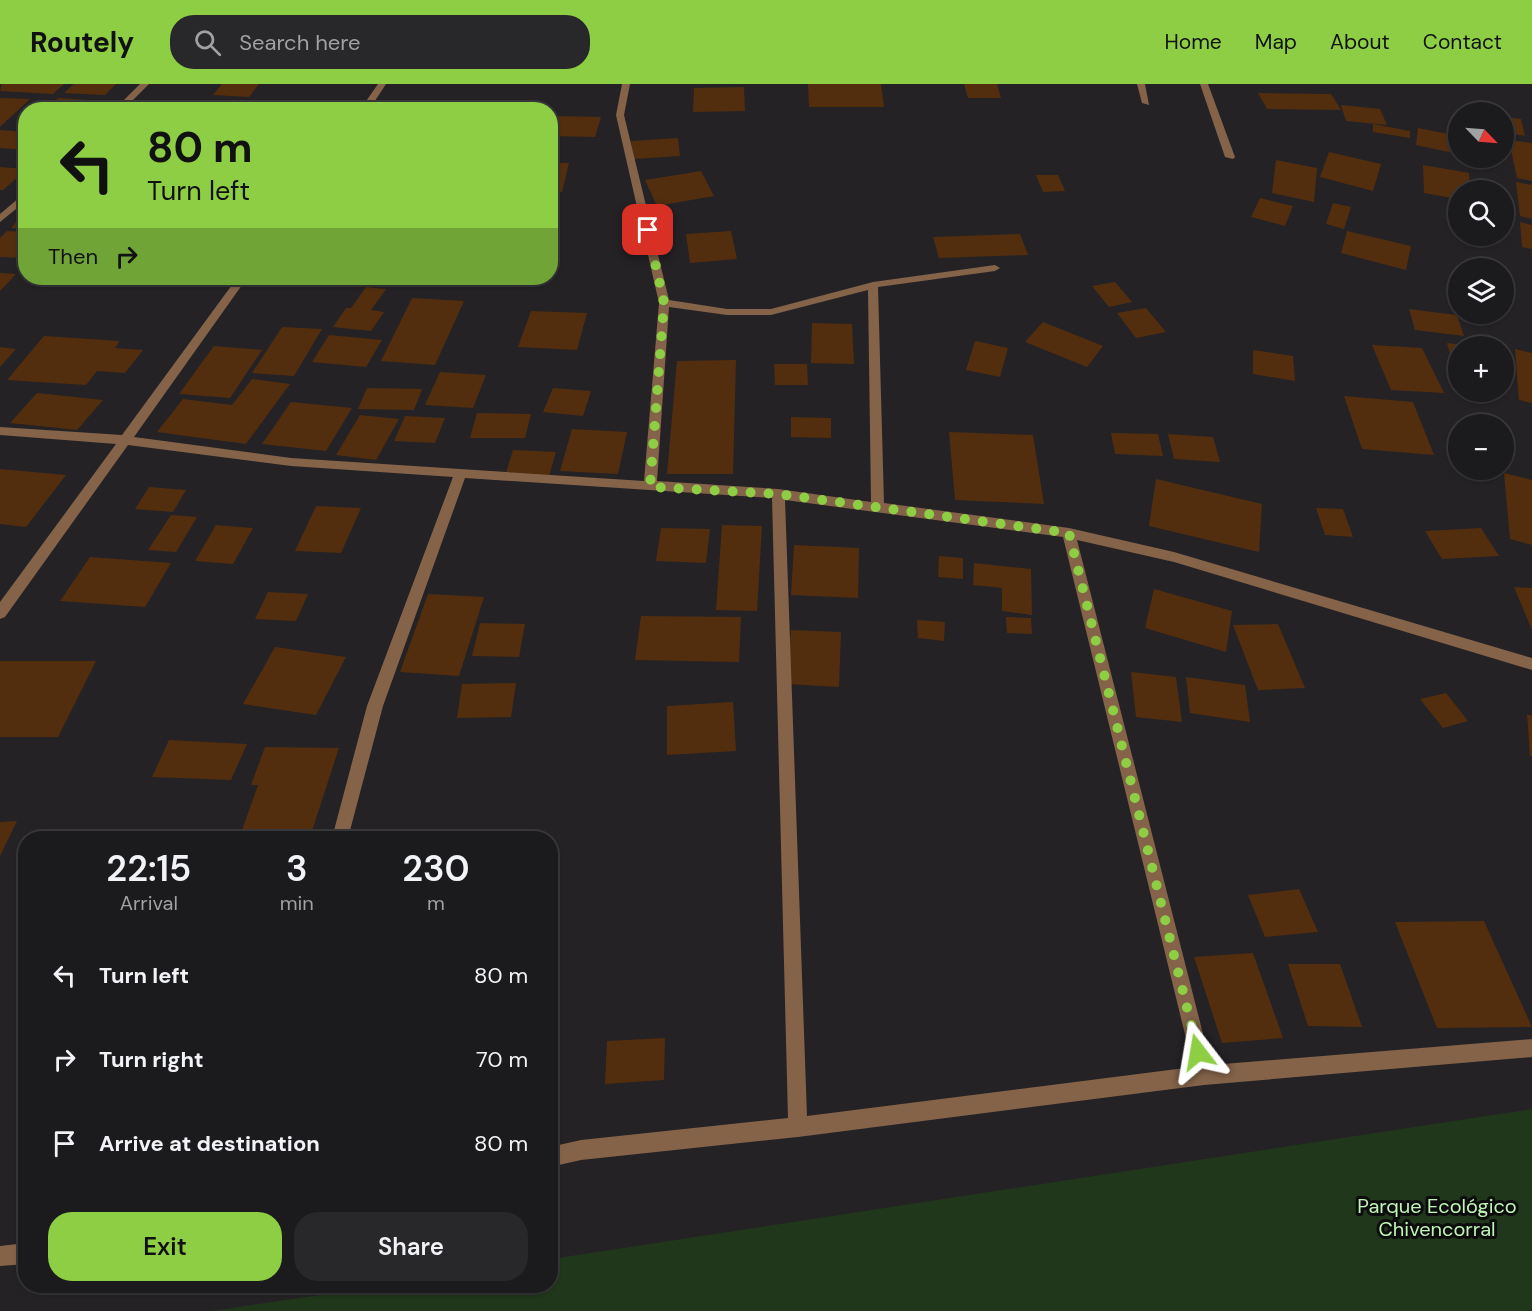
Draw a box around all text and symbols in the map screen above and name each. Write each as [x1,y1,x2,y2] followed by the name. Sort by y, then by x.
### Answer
[170,15,590,69] search box
[30,24,134,61] text: Routely
[191,26,224,59] icon: search
[239,28,361,57] text: Search here
[1164,28,1222,56] text: Home
[1255,28,1297,56] text: Map
[1330,28,1390,56] text: About
[1423,28,1502,56] text: Contact
[1448,102,1514,168] north arrow
[1448,102,1514,480] map controls
[147,120,253,175] text: 80 m
[48,126,126,204] icon: left
[147,173,250,208] text: Turn left
[1448,180,1514,246] button: search
[622,204,673,255] pin
[631,213,664,246] icon: arrive
[110,240,143,273] icon: right
[48,242,98,271] text: Then
[1448,258,1514,324] button: layers
[1448,336,1514,402] button: +
[1448,414,1514,480] button: −
[106,845,191,892] text: 22:15
[286,845,308,892] text: 3
[402,845,470,892] text: 230
[120,890,178,916] text: Arrival
[280,890,314,916] text: min
[427,890,445,916] text: m
[48,959,81,992] icon: left
[99,961,189,990] text: Turn left
[474,961,528,990] text: 80 m
[1166,1020,1230,1084] position arrow
[48,1043,81,1076] icon: right
[99,1045,204,1074] text: Turn right
[476,1045,528,1074] text: 70 m
[48,1127,81,1160] icon: arrive
[99,1129,320,1158] text: Arrive at destination
[474,1129,528,1158] text: 80 m
[1357,1193,1517,1242] park label: Parque Ecológico Chivencorral
[48,1212,282,1281] button: Exit
[294,1212,528,1281] button: Share

